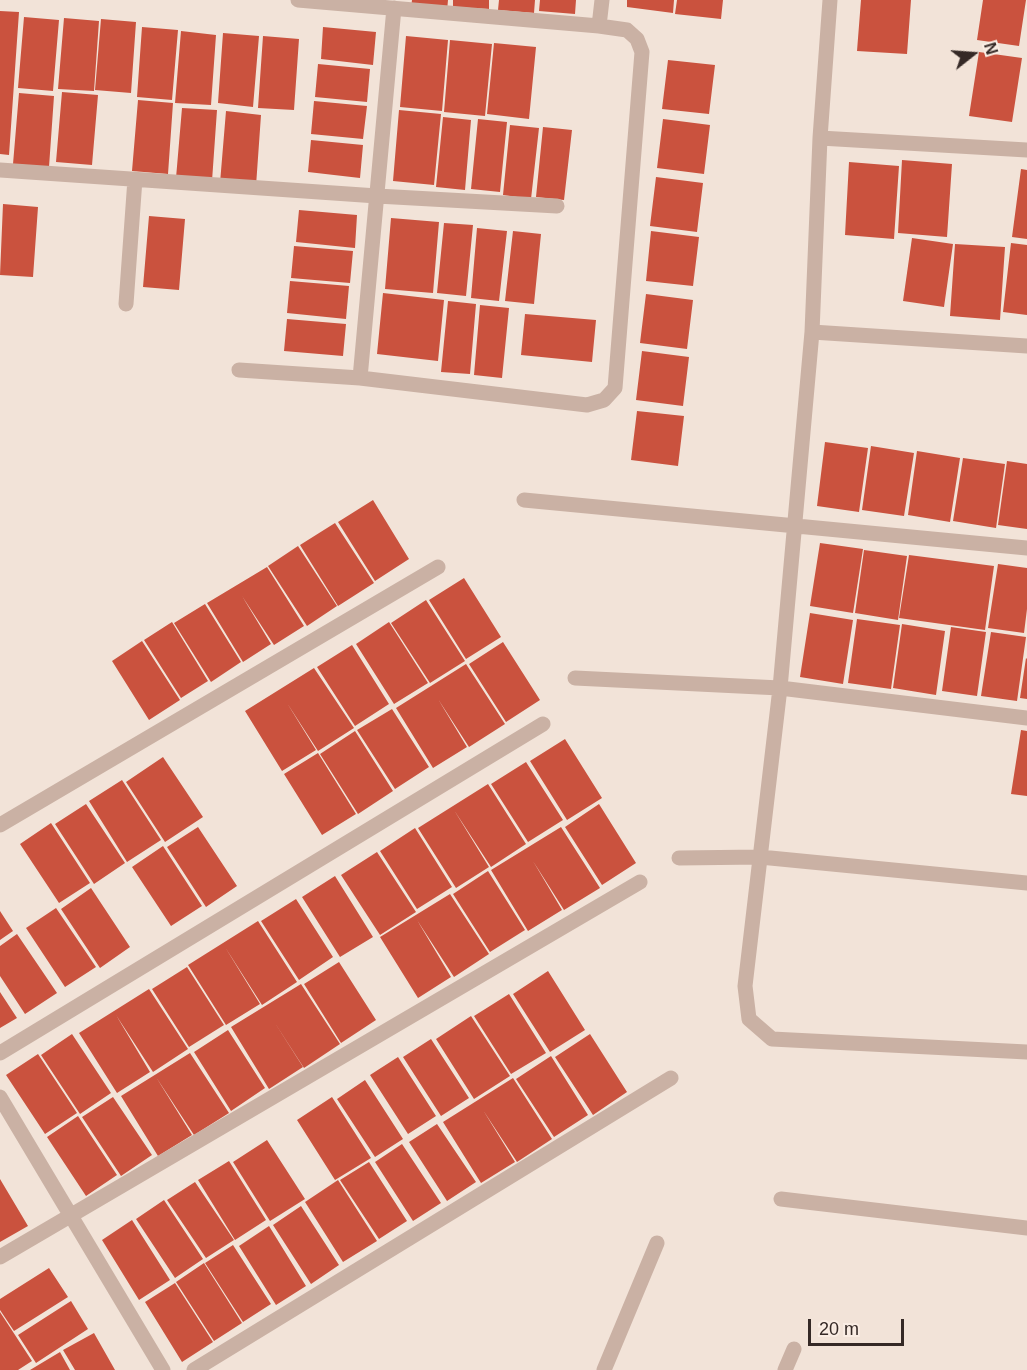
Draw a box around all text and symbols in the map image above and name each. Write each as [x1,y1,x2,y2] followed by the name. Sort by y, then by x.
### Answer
[943,24,1003,84] north arrow
[981,41,1001,57] text: N
[811,1307,907,1345] scale bar
[819,1319,859,1339] text: 20 m

